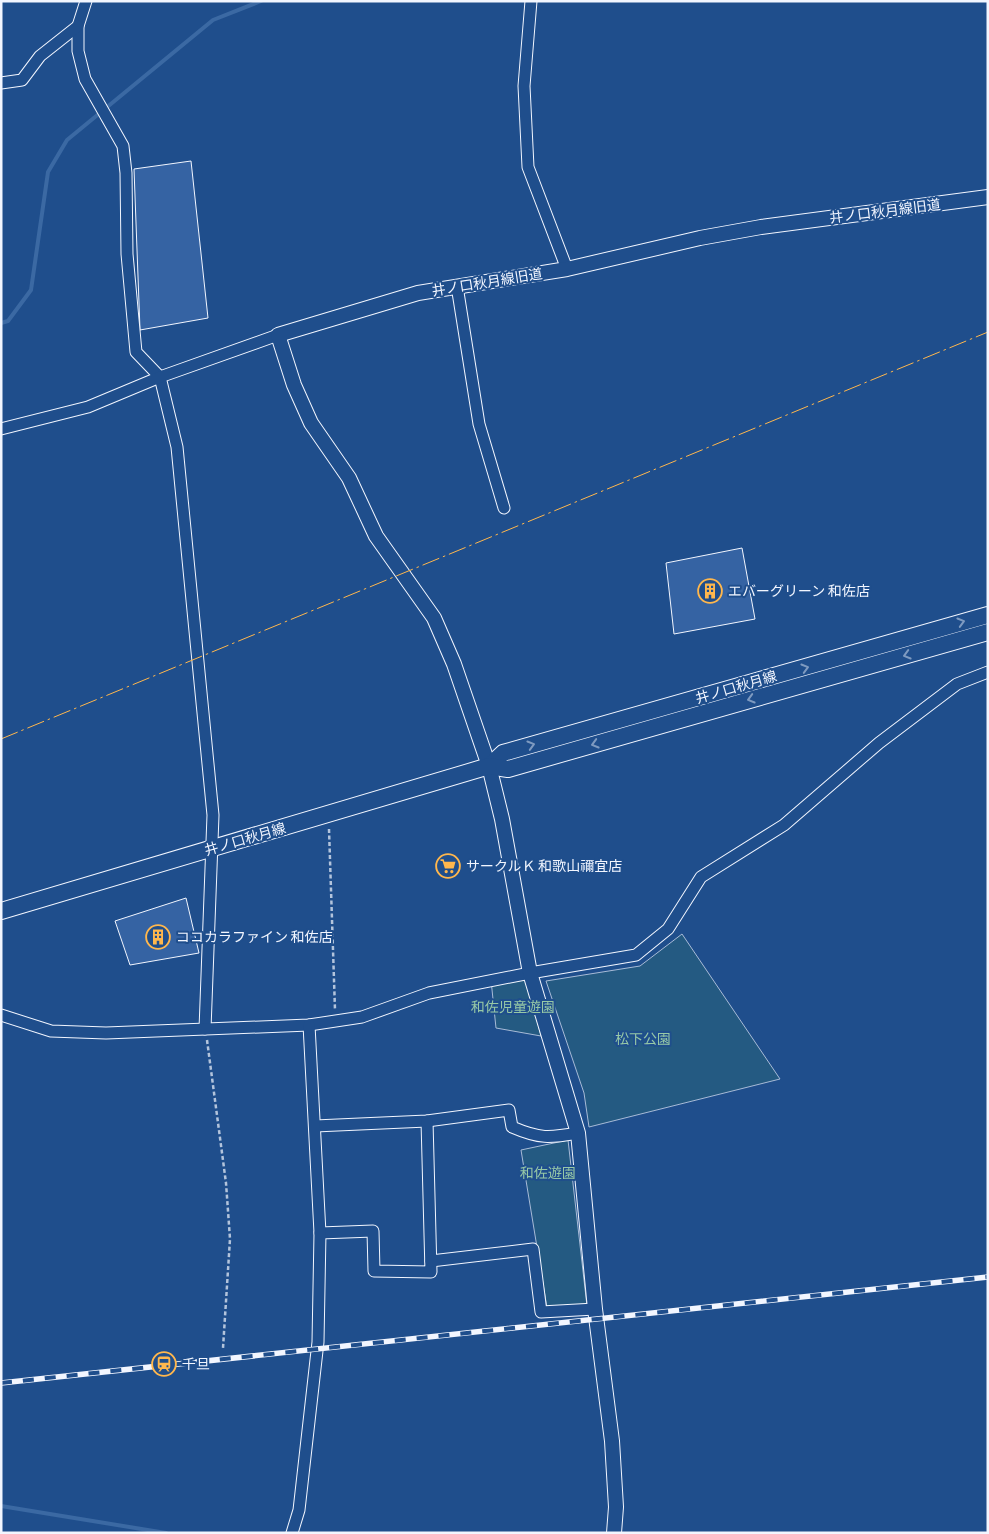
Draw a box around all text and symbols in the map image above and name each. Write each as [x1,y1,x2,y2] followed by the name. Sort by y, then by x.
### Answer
[828,195,942,226] street label: 井ノ口秋月線旧道
[430,264,544,299] street label: 井ノ口秋月線旧道
[697,578,723,604] building icon: エバーグリーン 和佐店
[728,582,870,599] place label: エバーグリーン 和佐店
[957,618,965,628] one-way arrow
[904,649,912,659] one-way arrow
[801,663,809,673] one-way arrow
[693,667,779,706] street label: 井ノ口秋月線
[747,693,755,703] one-way arrow
[590,738,599,749] one-way arrow
[527,740,535,751] one-way arrow
[202,819,288,858] street label: 井ノ口秋月線
[435,853,461,879] supermarket icon: サークルＫ 和歌山禰宜店
[466,857,622,874] place label: サークルＫ 和歌山禰宜店
[145,924,171,950] building icon: ココカラファイン 和佐店
[176,928,333,945] place label: ココカラファイン 和佐店
[471,998,555,1015] park label: 和佐児童遊園
[615,1030,671,1047] park label: 松下公園
[520,1164,576,1181] park label: 和佐遊園
[151,1351,177,1377] station icon: 千旦
[182,1355,210,1372] place label: 千旦

